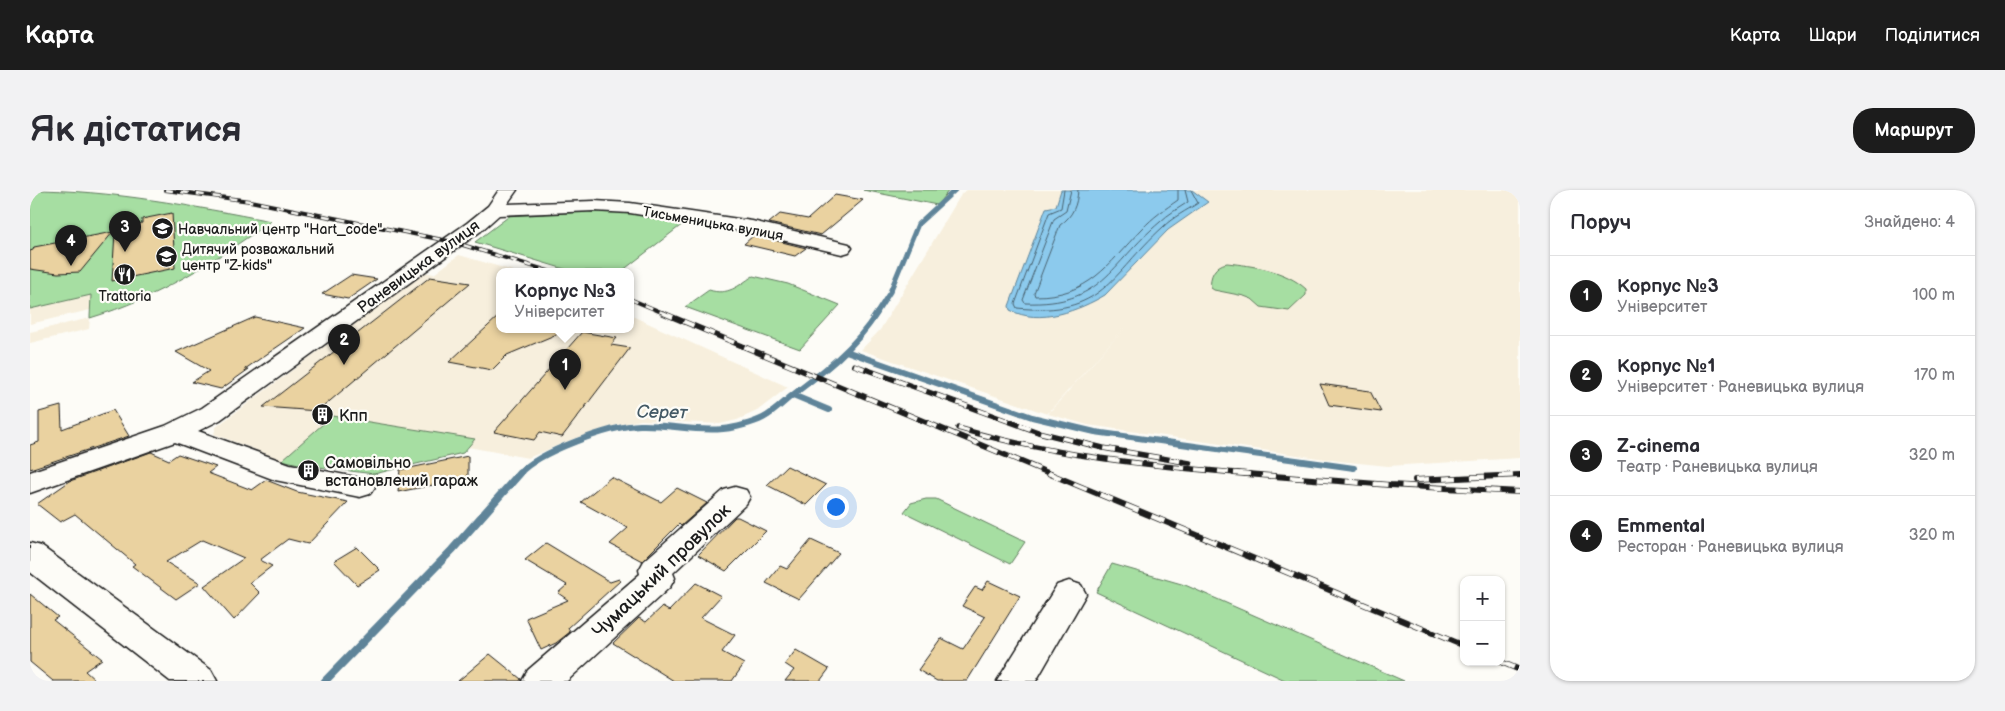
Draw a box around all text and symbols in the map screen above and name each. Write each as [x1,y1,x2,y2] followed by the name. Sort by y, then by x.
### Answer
[25,21,94,50] text: Карта
[1730,25,1780,46] text: Карта
[1808,25,1857,46] text: Шари
[1885,25,1980,46] text: Поділитися
[1853,108,1975,153] button: Маршрут
[30,109,242,152] text: Як дістатися
[641,203,785,244] street label: Тисьменицька вулиця
[1570,210,1631,235] text: Поруч
[109,211,141,252] pin: 3
[1865,213,1955,232] text: Знайдено: 4
[354,216,484,318] street label: Раневицька вулиця
[150,217,174,241] school or university icon: Навчальний центр "Hart_code"
[178,221,383,238] place label: Навчальний центр "Hart_code"
[55,225,87,266] pin: 4
[182,241,335,274] place label: Дитячий розважальний центр "Z-kids"
[154,245,178,269] school or university icon: Дитячий розважальний центр "Z-kids"
[113,262,137,286] restaurant icon: Trattoria
[496,268,634,333] popup
[1617,275,1719,298] text: Корпус №3
[514,280,616,303] text: Корпус №3
[1583,286,1589,305] text: 1
[1912,286,1955,305] text: 100 m
[99,288,151,305] place label: Trattoria
[1617,298,1707,317] text: Університет
[514,303,605,322] text: Університет
[328,324,360,365] pin: 2
[549,349,581,390] pin: 1
[1617,355,1716,378] text: Корпус №1
[1581,366,1591,385] text: 2
[1914,366,1955,385] text: 170 m
[1617,378,1864,397] text: Університет · Раневицька вулиця
[636,402,689,423] water label: Серет
[311,403,335,427] building icon: Кпп
[339,407,368,426] place label: Кпп
[1617,435,1700,458] text: Z-cinema
[1581,446,1591,465] text: 3
[1909,446,1955,465] text: 320 m
[325,454,479,491] place label: Самовільно встановлений гараж
[1617,458,1818,477] text: Театр · Раневицька вулиця
[297,459,321,483] building icon: Самовільно встановлений гараж
[823,494,849,520] your location
[588,499,736,643] street label: Чумацький провулок
[1617,515,1705,538] text: Emmental
[1581,526,1591,545] text: 4
[1909,526,1955,545] text: 320 m
[1617,538,1844,557] text: Ресторан · Раневицька вулиця
[1460,576,1505,666] map controls
[1460,576,1505,621] button: +
[1460,621,1505,666] button: −

